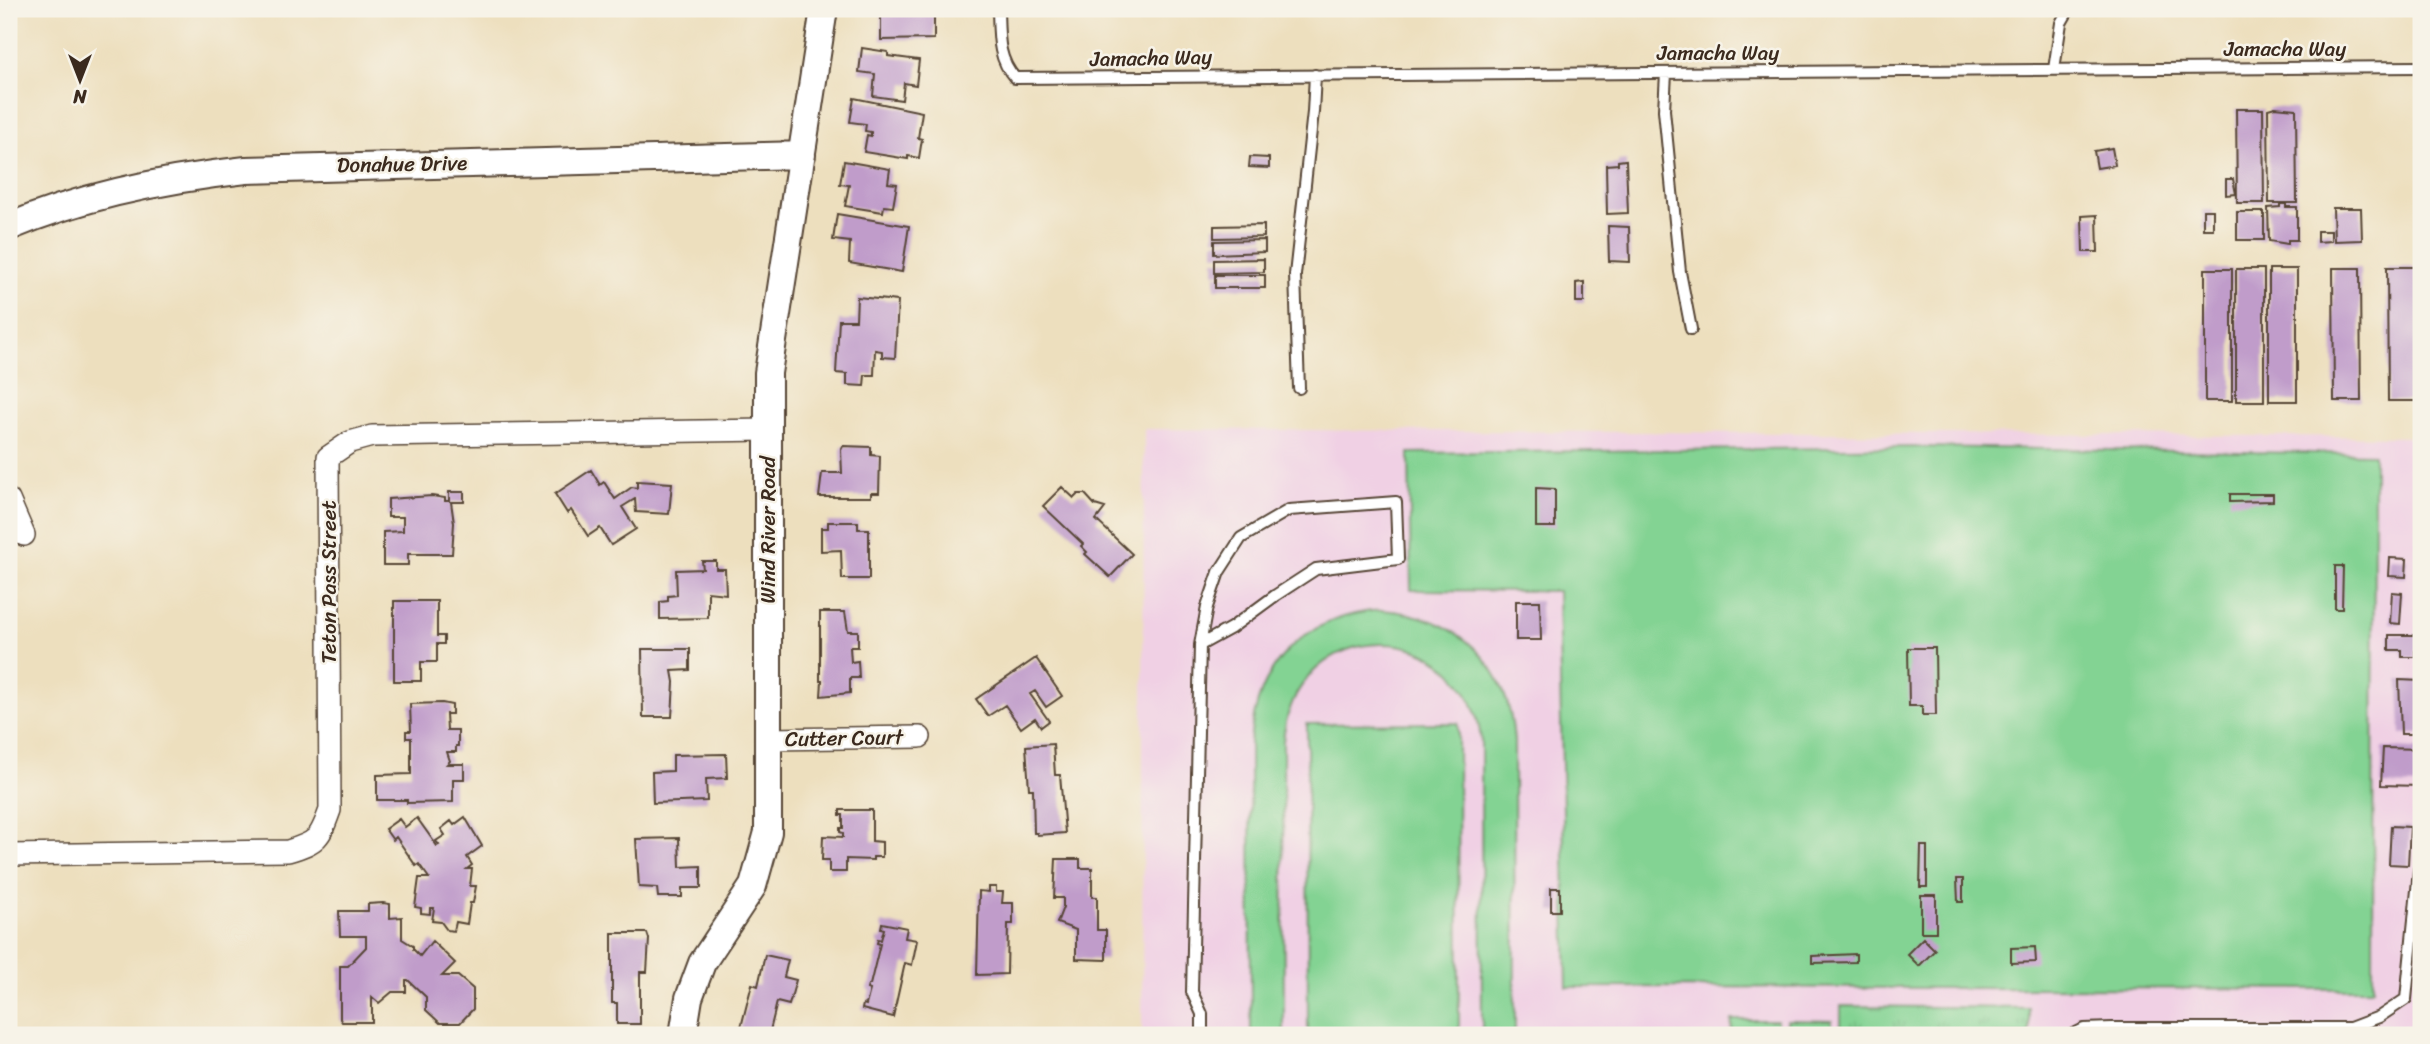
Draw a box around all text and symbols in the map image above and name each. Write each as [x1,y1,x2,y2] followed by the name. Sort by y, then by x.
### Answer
[2223,30,2346,68] street label: Jamacha Way
[1656,34,1779,72] street label: Jamacha Way
[1089,38,1213,78] street label: Jamacha Way
[46,46,116,116] north arrow
[73,80,88,113] text: N
[336,144,468,184] street label: Donahue Drive
[749,455,787,604] street label: Wind River Road
[310,500,348,664] street label: Teton Pass Street
[784,718,905,758] street label: Cutter Court

